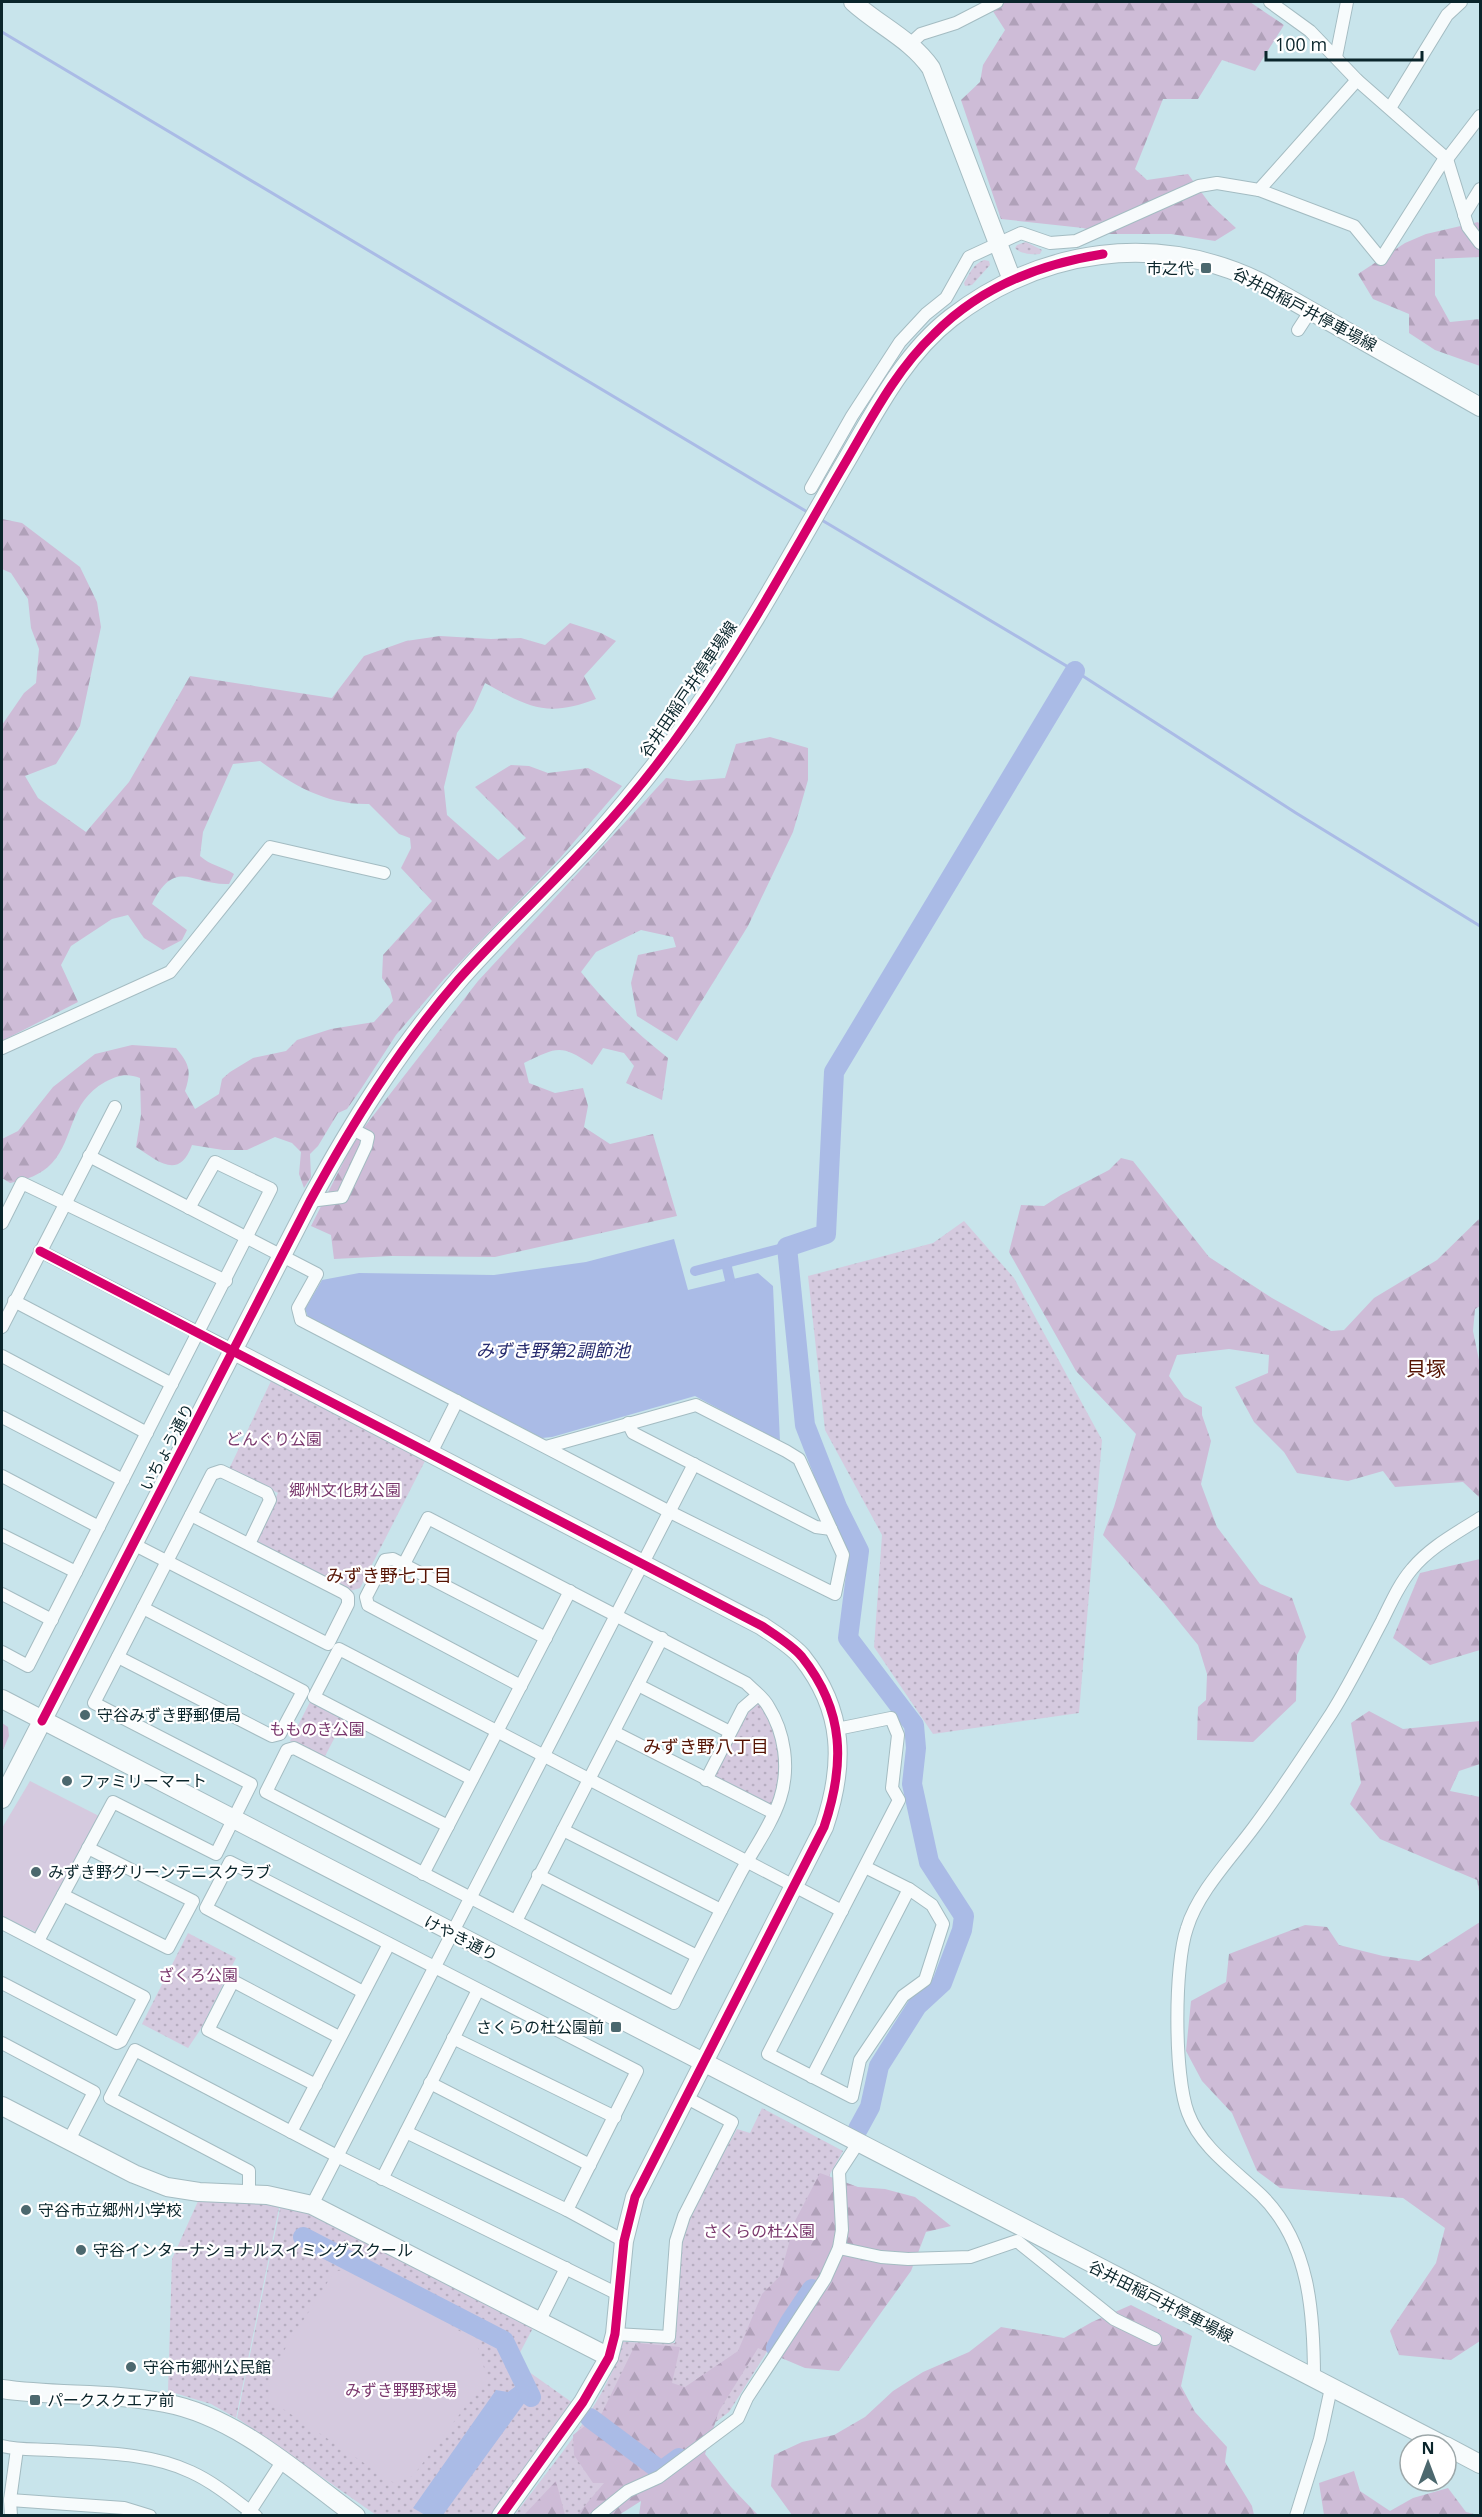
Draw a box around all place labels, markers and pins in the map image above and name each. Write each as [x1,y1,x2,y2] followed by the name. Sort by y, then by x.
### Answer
[1146,257,1194,279] place label: 市之代
[1199,261,1213,275] marker: 市之代
[97,1704,241,1726] place label: 守谷みずき野郵便局
[78,1708,92,1722] marker: 守谷みずき野郵便局
[79,1770,207,1792] place label: ファミリーマート
[60,1774,74,1788] marker: ファミリーマート
[48,1861,271,1883] place label: みずき野グリーンテニスクラブ
[29,1865,43,1879] marker: みずき野グリーンテニスクラブ
[476,2016,604,2038] place label: さくらの杜公園前
[609,2020,623,2034] marker: さくらの杜公園前
[38,2199,182,2221] place label: 守谷市立郷州小学校
[19,2203,33,2217] marker: 守谷市立郷州小学校
[93,2239,413,2261] place label: 守谷インターナショナルスイミングスクール
[74,2243,88,2257] marker: 守谷インターナショナルスイミングスクール
[143,2356,271,2378] place label: 守谷市郷州公民館
[124,2360,138,2374] marker: 守谷市郷州公民館
[47,2389,175,2411] place label: パークスクエア前
[28,2393,42,2407] marker: パークスクエア前

